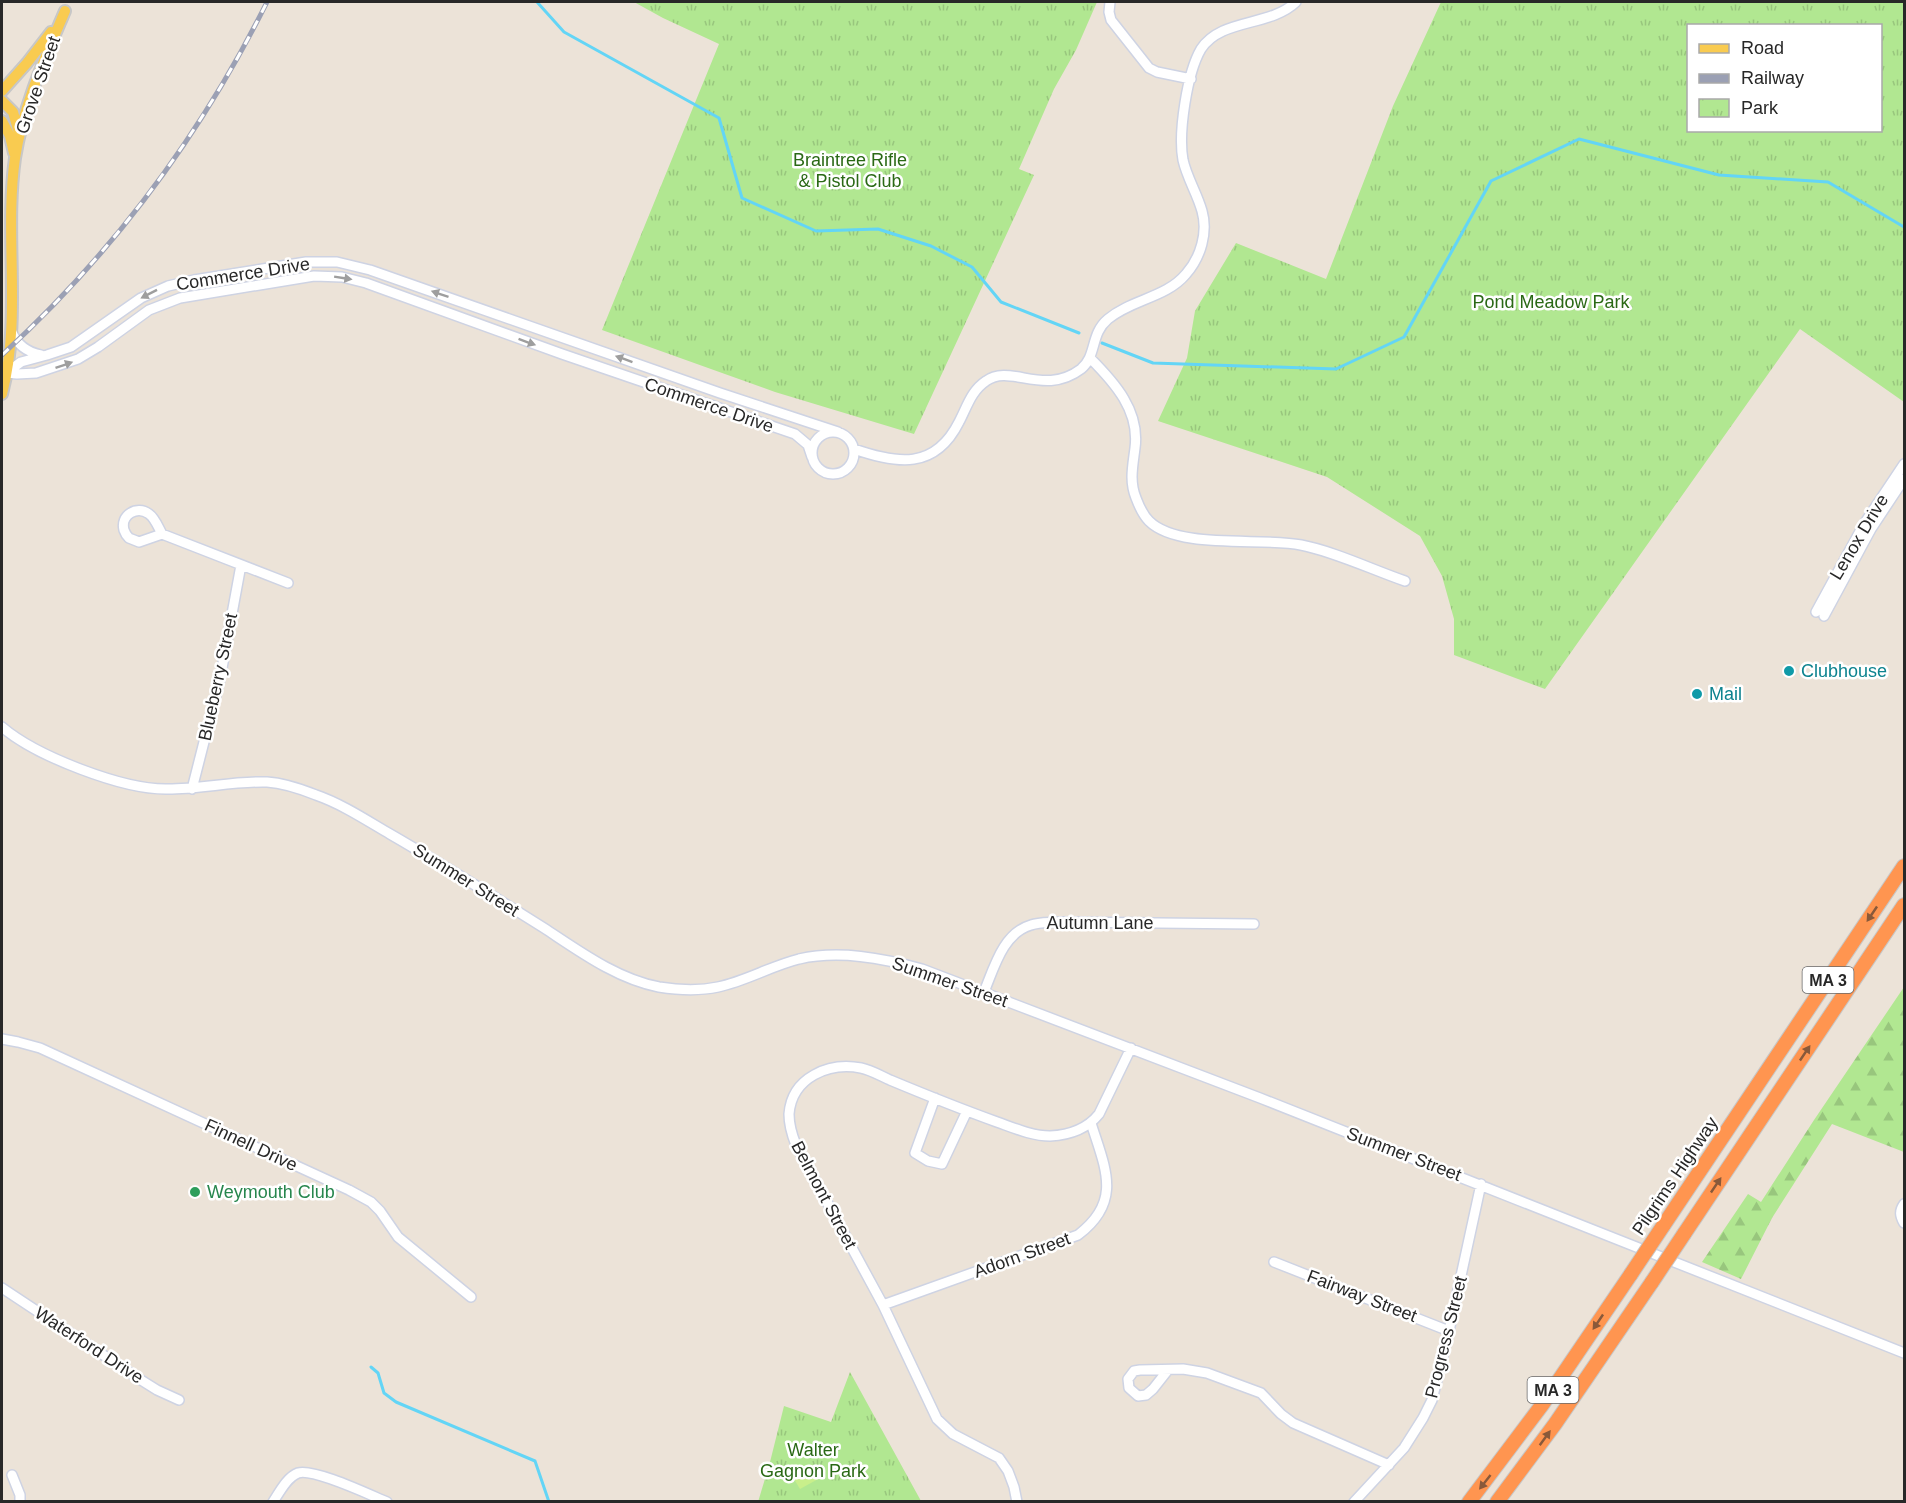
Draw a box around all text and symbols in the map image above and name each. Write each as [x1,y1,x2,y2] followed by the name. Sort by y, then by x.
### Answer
[1687,24,1882,132] legend
[12,34,64,136] street label: Grove Street
[1741,38,1784,58] text: Road
[1741,68,1804,88] text: Railway
[1741,98,1779,118] text: Park
[793,150,907,191] park label: Braintree Rifle & Pistol Club
[175,254,311,294] street label: Commerce Drive
[333,274,352,283] one-way arrow
[431,289,449,298] one-way arrow
[140,290,157,299] one-way arrow
[1472,292,1631,312] park label: Pond Meadow Park
[518,337,536,347] one-way arrow
[615,353,633,363] one-way arrow
[55,359,73,369] one-way arrow
[642,374,776,436] street label: Commerce Drive
[1826,491,1892,583] street label: Lenox Drive
[195,611,241,743] street label: Blueberry Street
[1801,661,1887,681] place label: Clubhouse
[1782,664,1796,678] marker: Clubhouse
[1709,684,1742,704] place label: Mail
[1690,687,1704,701] marker: Mail
[409,839,523,921] street label: Summer Street
[1866,906,1878,922] one-way arrow
[1046,913,1154,933] street label: Autumn Lane
[890,953,1010,1011] street label: Summer Street
[1802,967,1854,993] road number: MA 3
[1799,1045,1810,1061] one-way arrow
[1628,1113,1722,1239] street label: Pilgrims Highway
[201,1115,301,1175] street label: Finnell Drive
[1344,1123,1464,1185] street label: Summer Street
[787,1138,861,1252] street label: Belmont Street
[1710,1178,1722,1194] one-way arrow
[207,1182,335,1202] place label: Weymouth Club
[188,1185,202,1199] marker: Weymouth Club
[971,1228,1073,1282] street label: Adorn Street
[1304,1266,1420,1326] street label: Fairway Street
[1421,1274,1471,1400] street label: Progress Street
[31,1302,147,1388] street label: Waterford Drive
[1592,1314,1604,1330] one-way arrow
[1528,1377,1578,1403] road number: MA 3
[1539,1431,1551,1447] one-way arrow
[760,1440,867,1481] park label: Walter Gagnon Park
[1480,1474,1492,1489] one-way arrow

